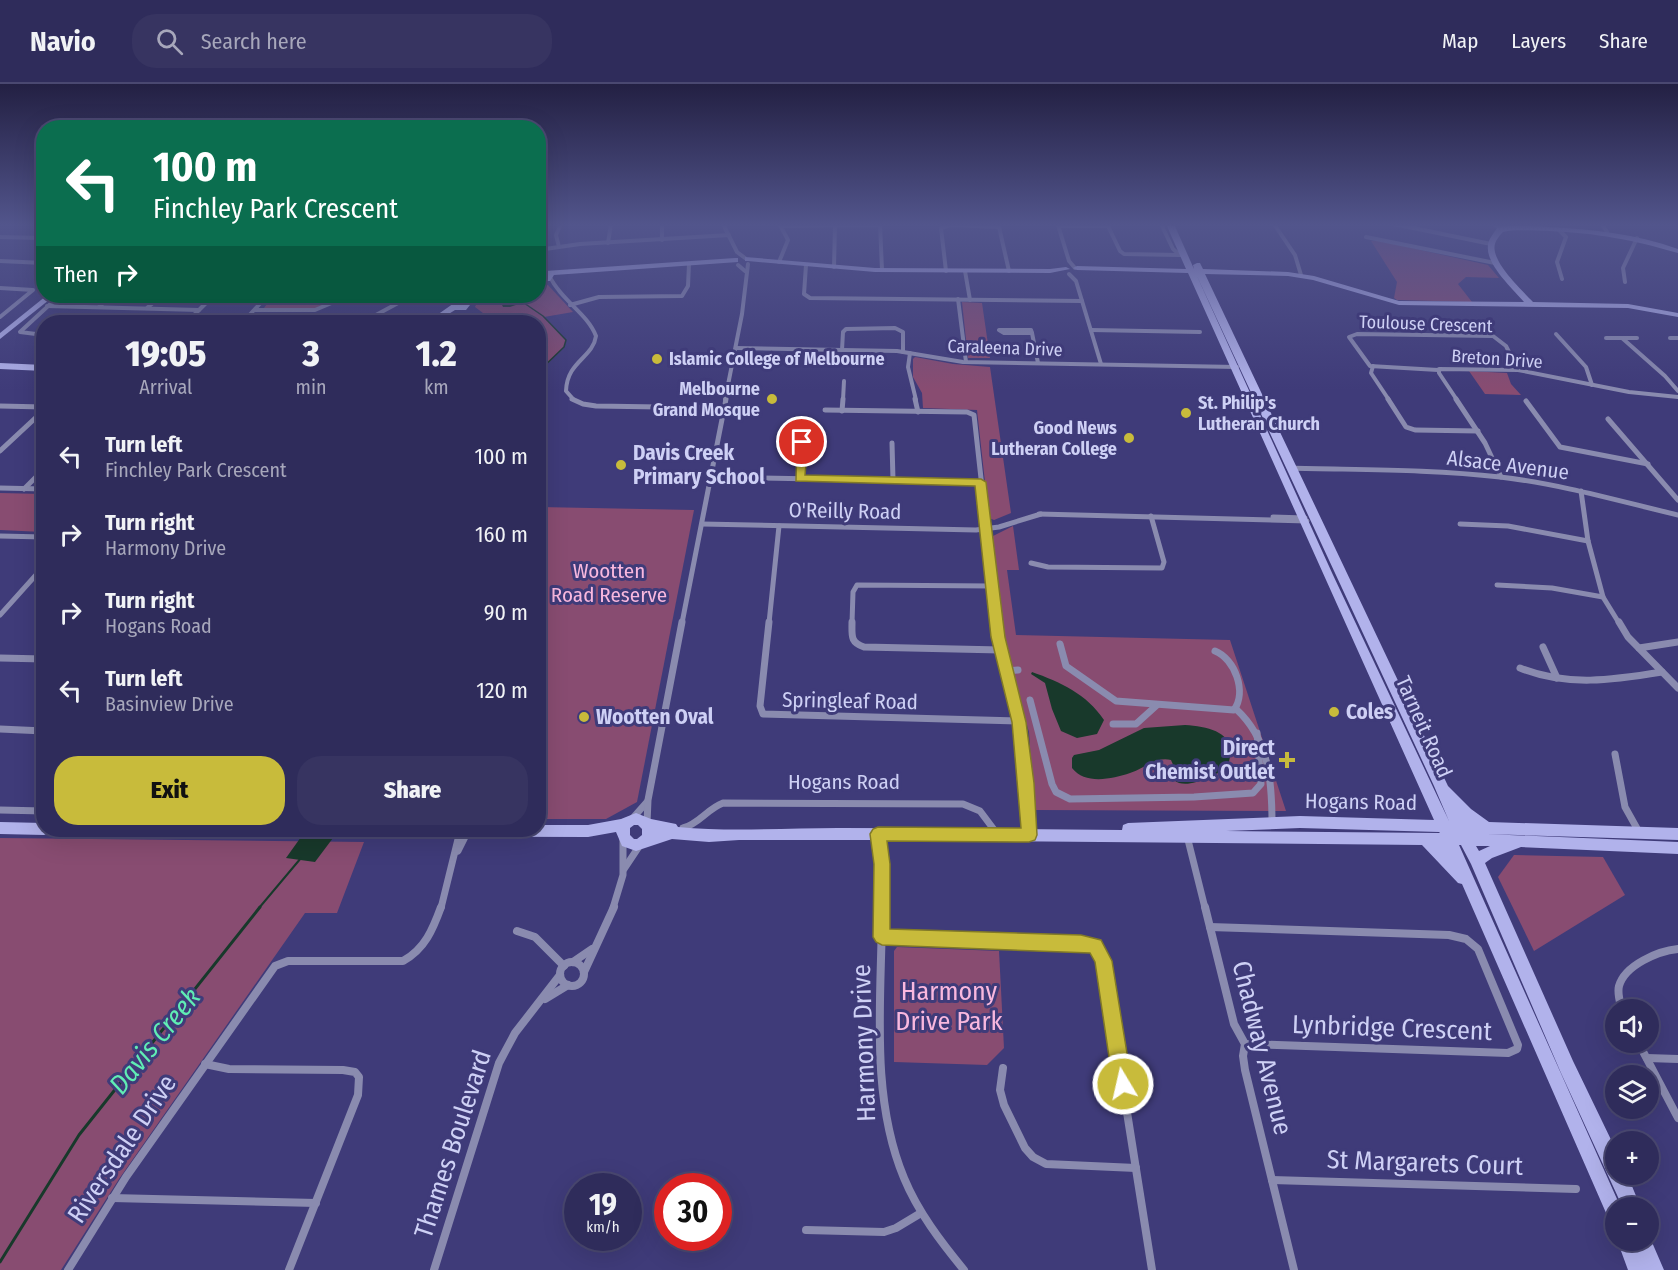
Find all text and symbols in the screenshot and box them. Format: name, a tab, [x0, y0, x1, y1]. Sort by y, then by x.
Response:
search box	[132, 14, 552, 68]
text: Navio	[30, 25, 96, 58]
icon: search	[153, 25, 186, 58]
text: Search here	[201, 28, 307, 55]
text: Map	[1442, 28, 1478, 54]
text: Layers	[1511, 28, 1566, 54]
text: Share	[1599, 28, 1648, 54]
text: 100 m	[153, 142, 257, 192]
icon: left	[54, 144, 132, 222]
text: Finchley Park Crescent	[153, 193, 398, 225]
icon: right	[110, 258, 143, 291]
text: Then	[54, 261, 98, 288]
street label: Toulouse Crescent	[1359, 311, 1493, 337]
text: 19:05	[125, 332, 206, 376]
text: 3	[302, 332, 320, 376]
text: 1.2	[416, 332, 457, 376]
street label: Caraleena Drive	[947, 335, 1063, 361]
street label: Breton Drive	[1451, 345, 1543, 373]
place label: Islamic College of Melbourne	[669, 348, 885, 370]
marker: Islamic College of Melbourne	[650, 352, 664, 366]
text: Arrival	[139, 375, 192, 399]
text: min	[296, 375, 327, 399]
text: km	[424, 375, 449, 399]
place label: Melbourne Grand Mosque	[653, 378, 760, 421]
marker: Melbourne Grand Mosque	[765, 392, 779, 406]
place label: St. Philip's Lutheran Church	[1198, 392, 1320, 435]
marker: St. Philip's Lutheran Church	[1179, 406, 1193, 420]
pin	[776, 416, 827, 467]
place label: Good News Lutheran College	[991, 417, 1117, 460]
icon: arrive	[785, 425, 818, 458]
text: Turn left	[105, 431, 183, 458]
marker: Good News Lutheran College	[1122, 431, 1136, 445]
icon: left	[54, 440, 87, 473]
place label: Davis Creek Primary School	[633, 440, 765, 490]
text: 100 m	[474, 443, 528, 470]
street label: Alsace Avenue	[1446, 445, 1570, 485]
text: Finchley Park Crescent	[105, 458, 286, 482]
marker: Davis Creek Primary School	[614, 458, 628, 472]
street label: O'Reilly Road	[788, 497, 902, 525]
text: Turn right	[105, 509, 194, 536]
icon: right	[54, 518, 87, 551]
text: 160 m	[475, 521, 528, 548]
text: Harmony Drive	[105, 536, 226, 560]
park label: Wootten Road Reserve	[551, 558, 667, 608]
text: Turn right	[105, 587, 194, 614]
icon: right	[54, 596, 87, 629]
text: 90 m	[484, 599, 528, 626]
text: Hogans Road	[105, 614, 212, 638]
text: Turn left	[105, 665, 183, 692]
street label: Tarneit Road	[1390, 672, 1458, 782]
icon: left	[54, 674, 87, 707]
text: 120 m	[476, 677, 528, 704]
street label: Springleaf Road	[782, 687, 918, 715]
text: Basinview Drive	[105, 692, 234, 716]
place label: Coles	[1346, 699, 1393, 725]
place label: Wootten Oval	[596, 704, 714, 730]
marker: Coles	[1327, 705, 1341, 719]
marker: Wootten Oval	[577, 710, 591, 724]
place label: Direct Chemist Outlet	[1145, 735, 1276, 785]
marker: Direct Chemist Outlet	[1280, 753, 1294, 767]
button: Exit	[54, 756, 285, 825]
button: Share	[297, 756, 528, 825]
street label: Hogans Road	[788, 769, 900, 795]
street label: Hogans Road	[1305, 788, 1417, 816]
street label: Chadway Avenue	[1225, 958, 1299, 1138]
street label: Harmony Drive	[846, 964, 882, 1122]
park label: Harmony Drive Park	[895, 976, 1004, 1037]
water label: Davis Creek	[103, 982, 207, 1100]
map controls	[1605, 999, 1659, 1251]
button: sound	[1605, 999, 1659, 1053]
street label: Lynbridge Crescent	[1291, 1009, 1493, 1047]
street label: Thames Boulevard	[408, 1046, 498, 1242]
position arrow	[1091, 1052, 1155, 1116]
button: layers	[1605, 1065, 1659, 1119]
street label: Riversdale Drive	[61, 1069, 183, 1229]
button: +	[1605, 1131, 1659, 1185]
street label: St Margarets Court	[1326, 1144, 1524, 1182]
speed limit sign: 30	[654, 1173, 732, 1251]
text: 19	[589, 1187, 617, 1223]
button: −	[1605, 1197, 1659, 1251]
text: km/h	[586, 1218, 620, 1236]

